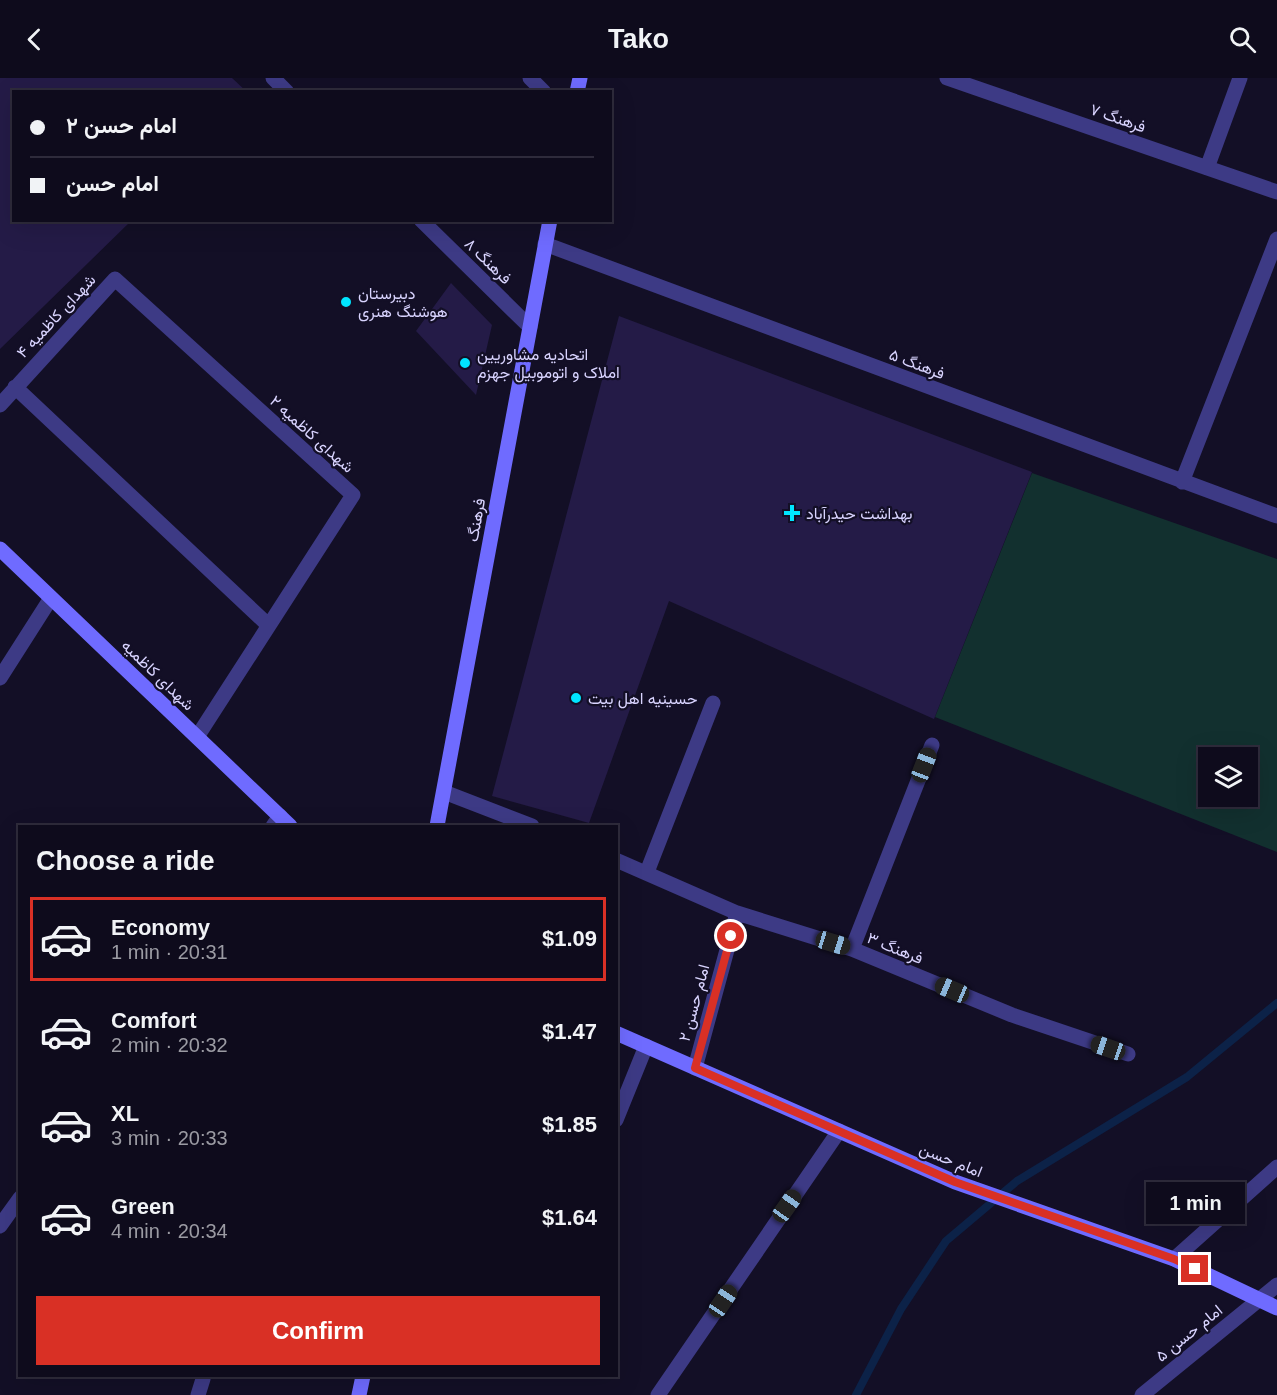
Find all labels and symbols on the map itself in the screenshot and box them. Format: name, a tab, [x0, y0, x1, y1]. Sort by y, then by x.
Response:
street label: فرهنگ ۷	[1087, 101, 1148, 137]
street label: فرهنگ ۸	[460, 235, 515, 289]
street label: شهدای کاظمیه ۴	[13, 271, 100, 362]
place label: دبیرستان هوشنگ هنری	[358, 285, 448, 322]
marker: دبیرستان هوشنگ هنری	[339, 295, 353, 309]
place label: اتحادیه مشاوریین املاک و اتوموبیل جهزم	[477, 346, 620, 383]
street label: فرهنگ ۵	[886, 346, 947, 384]
marker: اتحادیه مشاوریین املاک و اتوموبیل جهزم	[458, 356, 472, 370]
street label: شهدای کاظمیه ۲	[265, 392, 357, 477]
street label: فرهنگ	[464, 497, 490, 543]
marker: بهداشت حیدرآباد	[783, 504, 801, 522]
place label: بهداشت حیدرآباد	[806, 505, 913, 524]
street label: شهدای کاظمیه	[117, 636, 198, 715]
place label: حسینیه اهل بیت	[588, 690, 698, 709]
marker: حسینیه اهل بیت	[569, 691, 583, 705]
car	[909, 745, 939, 785]
route start	[717, 922, 744, 949]
car	[813, 929, 853, 957]
street label: فرهنگ ۳	[864, 929, 925, 969]
street label: امام حسن ۲	[676, 963, 714, 1044]
car	[932, 975, 972, 1005]
car	[1088, 1034, 1128, 1062]
street label: امام حسن	[916, 1140, 985, 1182]
callout: 1 min	[1146, 1182, 1244, 1224]
car	[769, 1186, 805, 1226]
route end	[1181, 1255, 1208, 1282]
car	[705, 1281, 741, 1321]
street label: امام حسن ۵	[1153, 1301, 1227, 1366]

